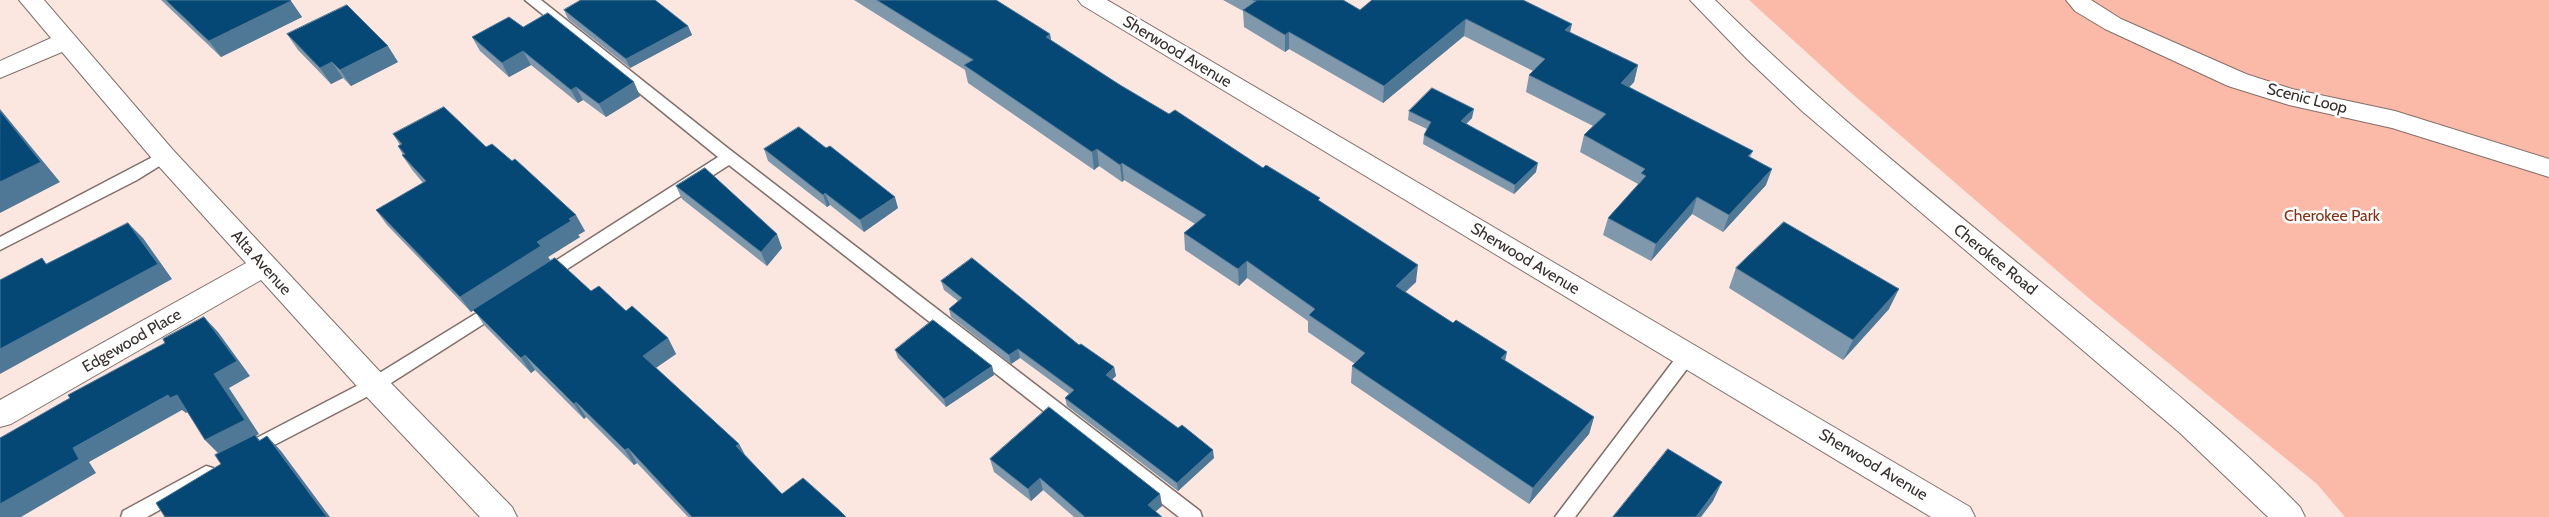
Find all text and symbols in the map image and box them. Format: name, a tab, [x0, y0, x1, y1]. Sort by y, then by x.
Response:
street label: Sherwood Avenue	[1119, 12, 1235, 92]
street label: Scenic Loop	[2265, 80, 2349, 118]
park label: Cherokee Park	[2284, 206, 2380, 226]
street label: Sherwood Avenue	[1467, 219, 1583, 299]
street label: Cherokee Road	[1949, 220, 2041, 300]
street label: Alta Avenue	[227, 227, 295, 299]
street label: Edgewood Place	[79, 305, 185, 377]
street label: Sherwood Avenue	[1815, 425, 1931, 505]

